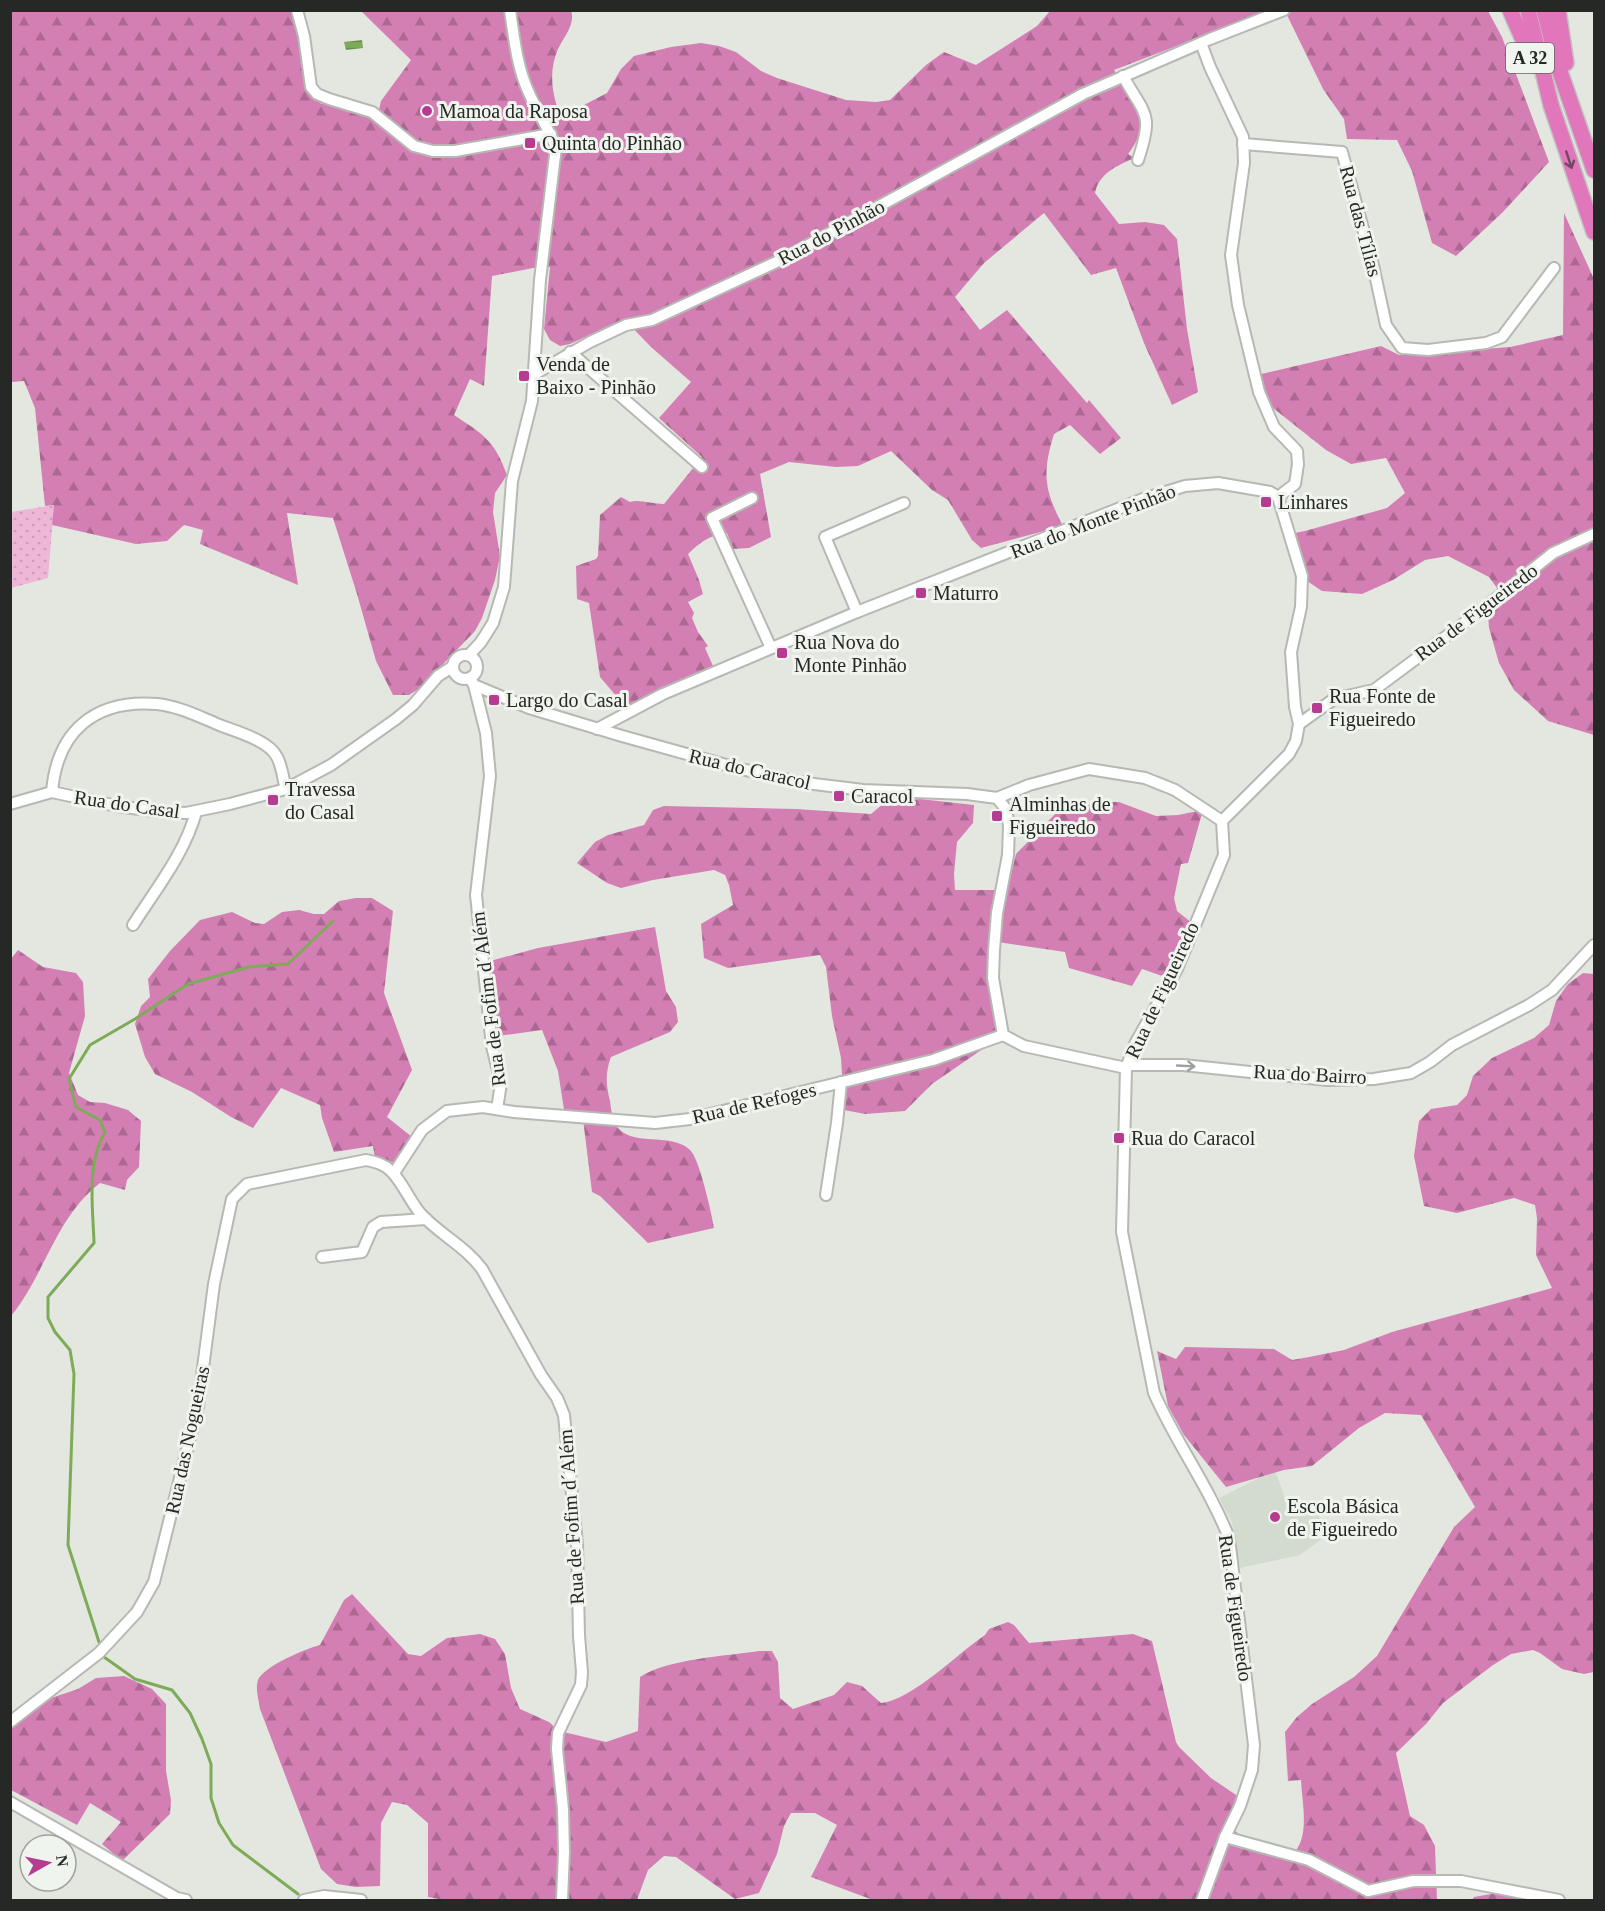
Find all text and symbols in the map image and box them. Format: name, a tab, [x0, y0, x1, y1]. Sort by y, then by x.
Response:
road number: A 32	[1506, 43, 1554, 73]
place label: Mamoa da Raposa	[439, 100, 588, 123]
marker: Mamoa da Raposa	[420, 104, 434, 118]
place label: Quinta do Pinhão	[542, 132, 682, 154]
marker: Quinta do Pinhão	[523, 136, 537, 150]
one-way arrow	[1565, 150, 1576, 169]
street label: Rua das Tílias	[1336, 163, 1386, 279]
street label: Rua do Pinhão	[774, 195, 888, 269]
place label: Venda de Baixo - Pinhão	[536, 353, 656, 398]
marker: Venda de Baixo - Pinhão	[517, 369, 531, 383]
street label: Rua do Monte Pinhão	[1007, 479, 1179, 563]
place label: Linhares	[1278, 491, 1348, 513]
marker: Linhares	[1259, 495, 1273, 509]
street label: Rua de Figueiredo	[1410, 559, 1542, 666]
place label: Maturro	[933, 582, 999, 604]
marker: Maturro	[914, 586, 928, 600]
place label: Rua Nova do Monte Pinhão	[794, 631, 907, 676]
marker: Rua Nova do Monte Pinhão	[775, 646, 789, 660]
place label: Rua Fonte de Figueiredo	[1329, 685, 1436, 731]
place label: Largo do Casal	[506, 689, 628, 712]
marker: Largo do Casal	[487, 693, 501, 707]
marker: Rua Fonte de Figueiredo	[1310, 701, 1324, 715]
street label: Rua do Caracol	[687, 744, 814, 794]
place label: Travessa do Casal	[285, 778, 355, 823]
place label: Caracol	[851, 785, 914, 807]
street label: Rua do Casal	[73, 786, 182, 822]
marker: Caracol	[832, 789, 846, 803]
marker: Travessa do Casal	[266, 793, 280, 807]
place label: Alminhas de Figueiredo	[1009, 793, 1111, 839]
marker: Alminhas de Figueiredo	[990, 809, 1004, 823]
street label: Rua de Fofim d´Além	[466, 910, 510, 1088]
street label: Rua de Figueiredo	[1121, 918, 1204, 1062]
one-way arrow	[1175, 1060, 1195, 1071]
street label: Rua do Bairro	[1253, 1060, 1367, 1088]
street label: Rua de Refoges	[690, 1078, 819, 1129]
place label: Rua do Caracol	[1131, 1127, 1256, 1149]
marker: Rua do Caracol	[1112, 1131, 1126, 1145]
street label: Rua das Nogueiras	[161, 1364, 214, 1516]
street label: Rua de Fofim d´Além	[554, 1428, 588, 1606]
place label: Escola Básica de Figueiredo	[1287, 1495, 1399, 1541]
marker: Escola Básica de Figueiredo	[1268, 1510, 1282, 1524]
street label: Rua de Figueiredo	[1214, 1533, 1257, 1683]
north arrow	[18, 1833, 78, 1893]
text: N	[53, 1854, 72, 1868]

